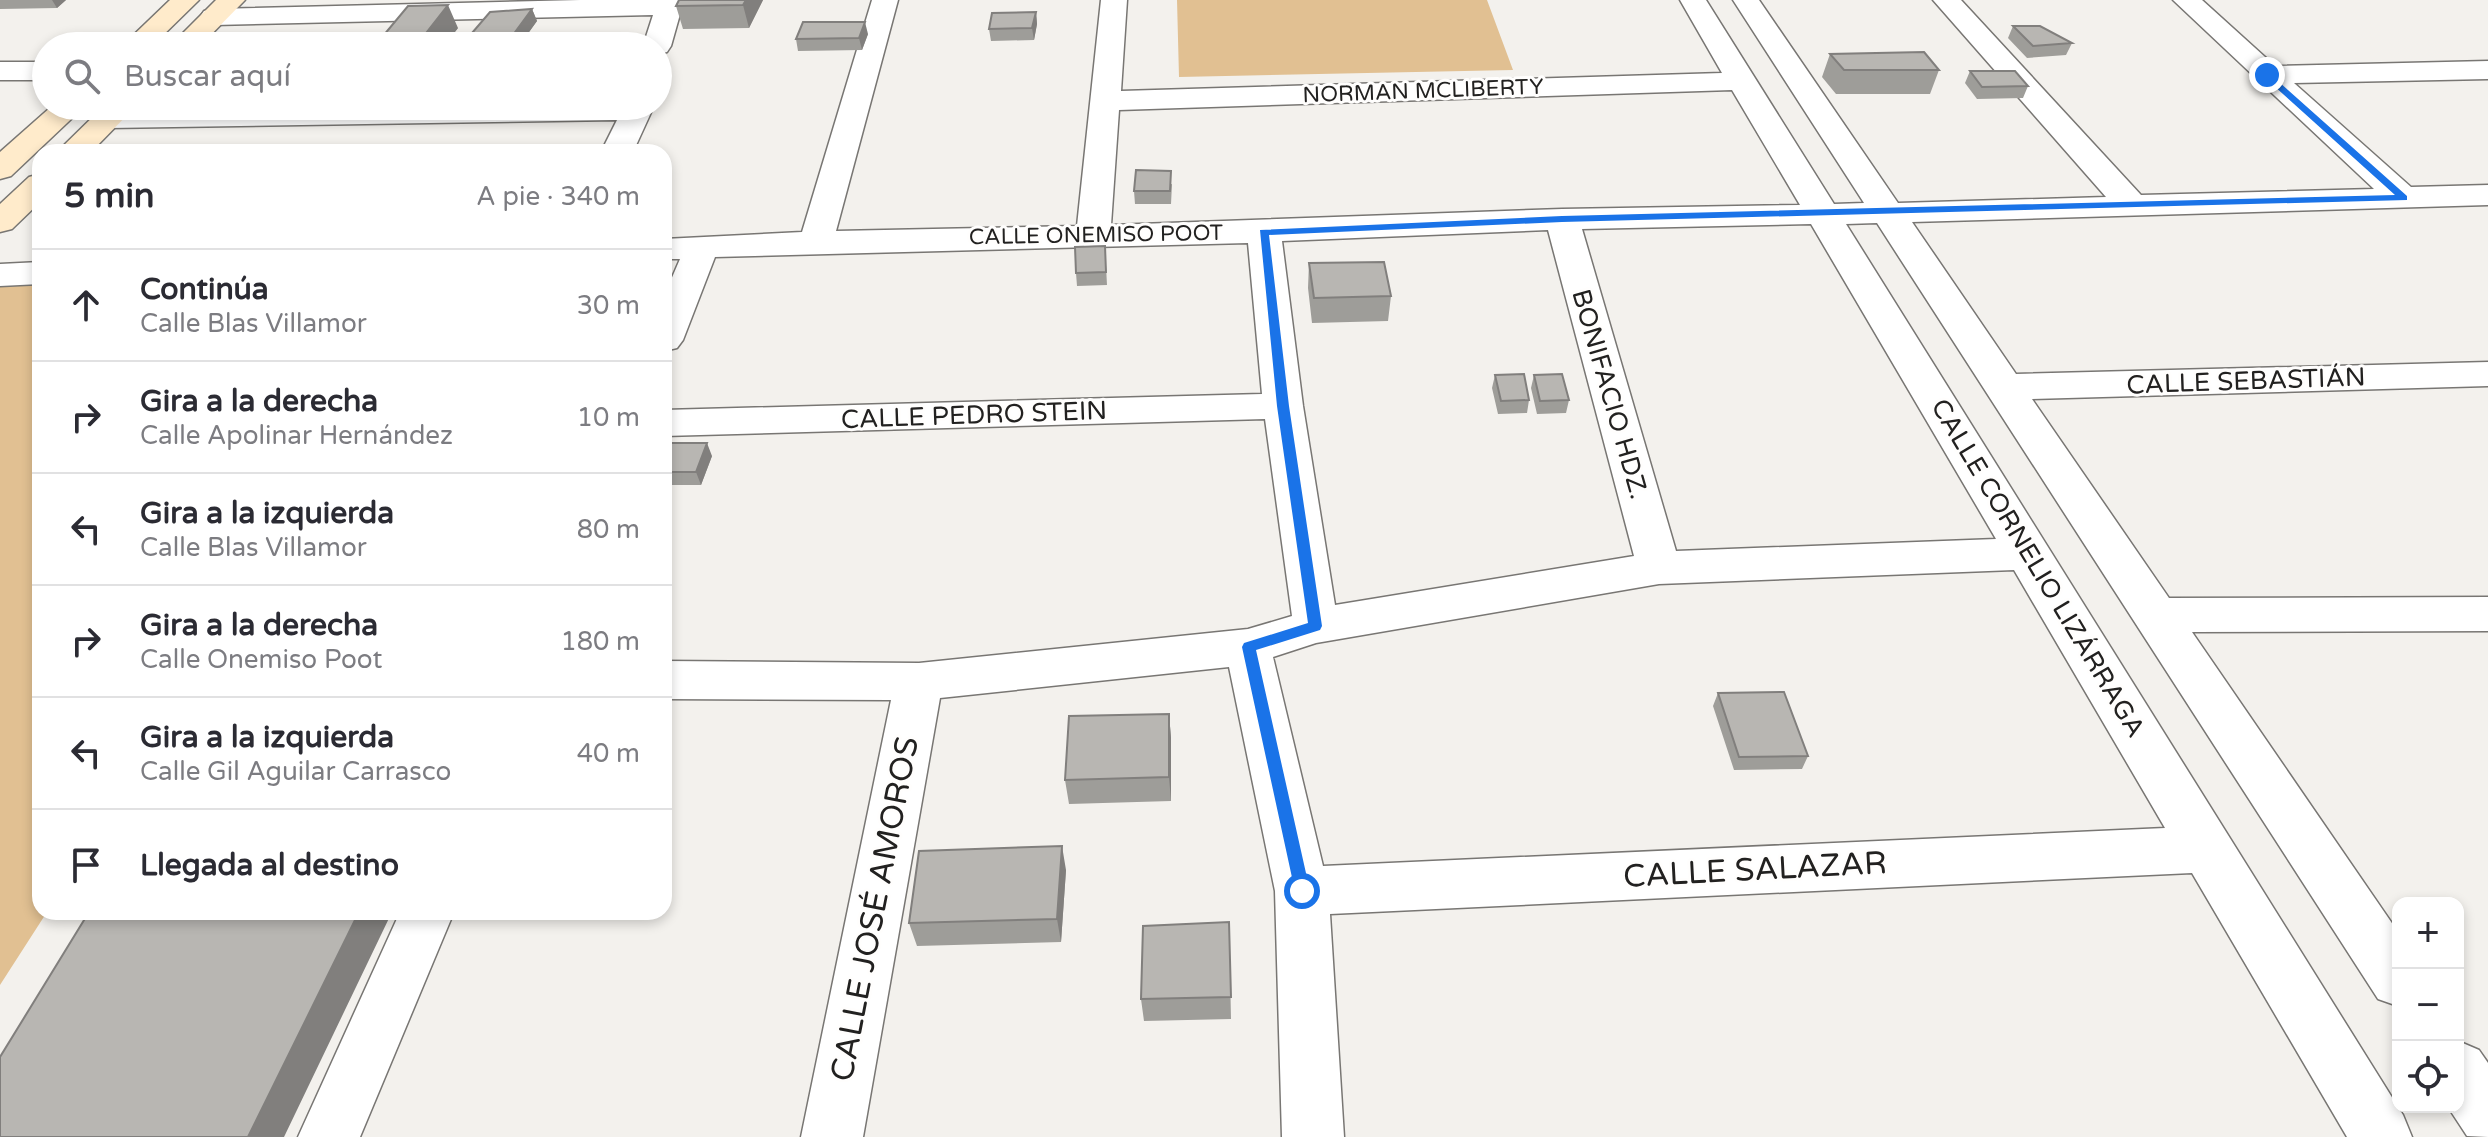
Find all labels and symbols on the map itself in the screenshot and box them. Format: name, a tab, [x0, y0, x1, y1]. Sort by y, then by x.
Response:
route end	[2249, 57, 2285, 93]
street label: NORMAN MCLIBERTY	[1302, 74, 1544, 108]
street label: CALLE ONEMISO POOT	[969, 220, 1224, 250]
street label: BONIFACIO HDZ.	[1565, 286, 1655, 502]
street label: CALLE SEBASTIÁN	[2126, 361, 2366, 401]
street label: CALLE CORNELIO LIZÁRRAGA	[1924, 393, 2152, 743]
street label: CALLE PEDRO STEIN	[840, 395, 1108, 435]
street label: CALLE JOSÉ AMOROS	[823, 733, 927, 1085]
street label: CALLE SALAZAR	[1622, 844, 1888, 896]
route start	[1284, 873, 1320, 909]

